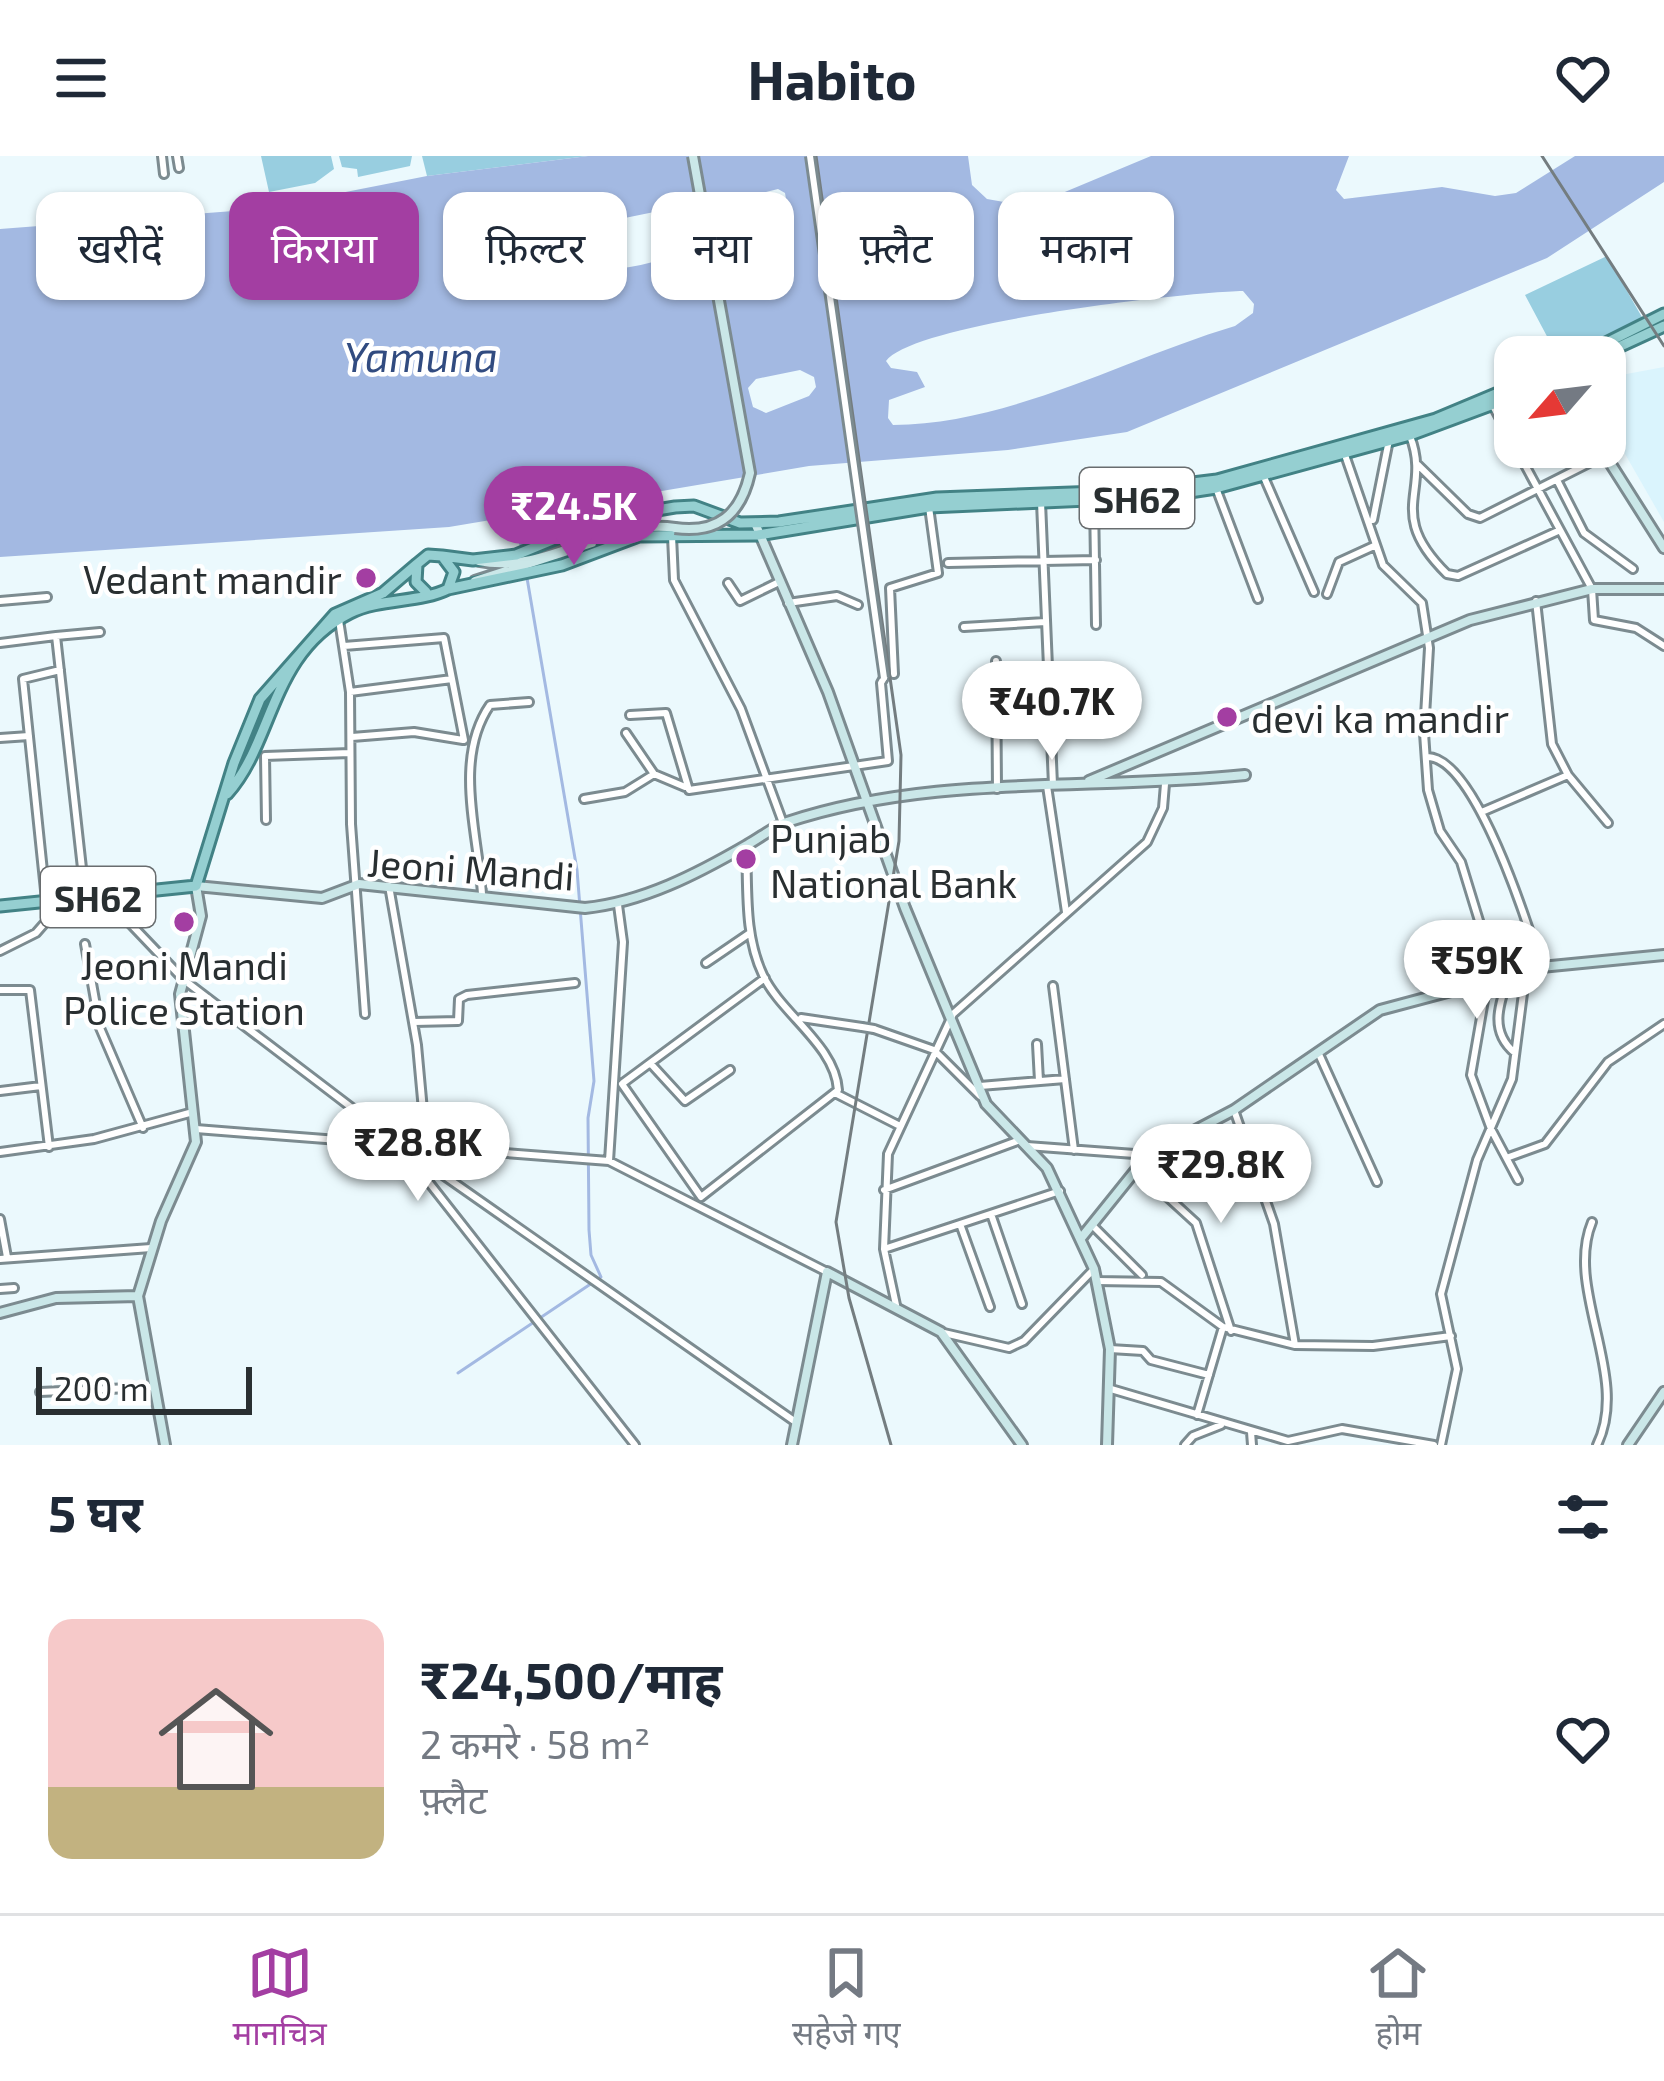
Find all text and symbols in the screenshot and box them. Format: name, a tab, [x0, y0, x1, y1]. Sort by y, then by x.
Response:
icon: menu	[48, 45, 114, 111]
icon: heart	[1550, 45, 1616, 111]
text: Habito	[747, 46, 917, 111]
chip: खरीदें	[36, 192, 205, 300]
chip: किराया	[229, 192, 419, 300]
chip: फ़िल्टर	[443, 192, 627, 300]
chip: नया	[651, 192, 794, 300]
chip: फ़्लैट	[818, 192, 974, 300]
chip: मकान	[998, 192, 1174, 300]
water label: Yamuna	[344, 330, 498, 380]
north arrow	[1494, 336, 1626, 468]
map controls	[1494, 336, 1626, 468]
pin: ₹24.5K	[476, 466, 672, 568]
road number: SH62	[1080, 468, 1194, 528]
text: ₹24.5K	[511, 481, 637, 528]
place label: Vedant mandir	[83, 555, 342, 602]
marker: Vedant mandir	[353, 565, 379, 591]
pin: ₹40.7K	[954, 661, 1150, 763]
text: ₹40.7K	[989, 676, 1115, 723]
place label: devi ka mandir	[1251, 694, 1509, 741]
marker: devi ka mandir	[1214, 704, 1240, 730]
place label: Punjab National Bank	[770, 814, 1017, 906]
street label: Jeoni Mandi	[366, 837, 576, 899]
marker: Punjab National Bank	[733, 846, 759, 872]
road number: SH62	[41, 867, 155, 927]
marker: Jeoni Mandi Police Station	[171, 909, 197, 935]
pin: ₹59K	[1406, 920, 1548, 1022]
text: ₹59K	[1431, 935, 1523, 982]
place label: Jeoni Mandi Police Station	[63, 941, 305, 1033]
pin: ₹28.8K	[320, 1102, 516, 1204]
text: ₹28.8K	[354, 1117, 482, 1164]
pin: ₹29.8K	[1123, 1124, 1319, 1226]
text: ₹29.8K	[1157, 1139, 1285, 1186]
scale bar	[36, 1361, 252, 1414]
text: 200 m	[54, 1368, 149, 1408]
text: 5 घर	[48, 1481, 143, 1542]
icon: filters	[1550, 1484, 1616, 1550]
text: ₹24,500/माह	[420, 1648, 722, 1709]
icon: home	[144, 1667, 288, 1811]
icon: heart	[1550, 1706, 1616, 1772]
text: 2 कमरे · 58 m²	[420, 1720, 650, 1767]
text: फ़्लैट	[420, 1775, 487, 1822]
tab: मानचित्र	[233, 1940, 327, 2058]
tab: सहेजे गए	[792, 1940, 900, 2058]
tab: होम	[1365, 1940, 1431, 2058]

